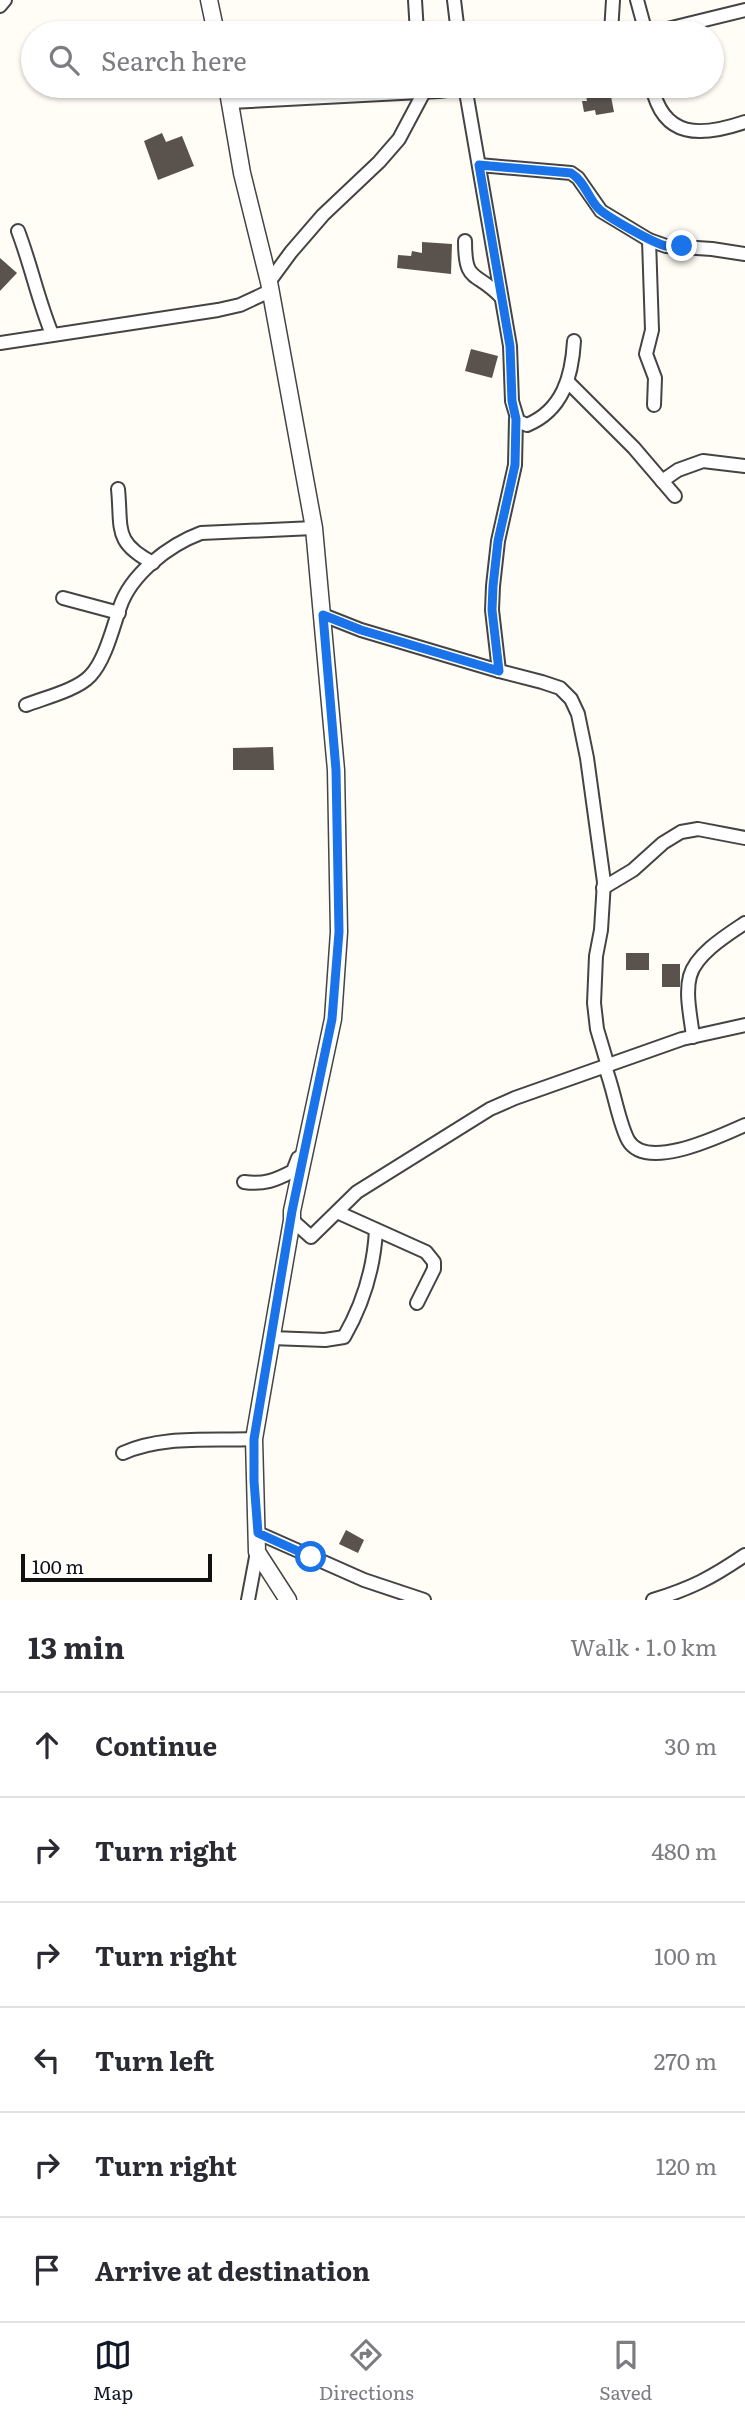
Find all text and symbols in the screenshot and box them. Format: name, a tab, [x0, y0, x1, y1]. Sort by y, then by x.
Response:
search box	[21, 21, 724, 98]
text: Search here	[101, 40, 247, 79]
icon: search	[45, 41, 83, 79]
route end	[666, 230, 697, 261]
route start	[295, 1541, 326, 1572]
scale bar	[21, 1551, 212, 1583]
text: 100 m	[32, 1552, 84, 1580]
text: 13 min	[28, 1624, 125, 1668]
text: Walk · 1.0 km	[570, 1629, 717, 1663]
text: Continue	[95, 1725, 217, 1764]
icon: ahead	[28, 1726, 66, 1764]
text: 30 m	[664, 1728, 717, 1762]
text: Turn right	[95, 1830, 237, 1869]
icon: right	[28, 1831, 66, 1869]
text: 480 m	[651, 1833, 717, 1867]
text: Turn right	[95, 1935, 237, 1974]
icon: right	[28, 1936, 66, 1974]
text: 100 m	[654, 1938, 717, 1972]
text: Turn left	[95, 2040, 214, 2079]
icon: left	[28, 2041, 66, 2079]
text: 270 m	[654, 2043, 717, 2077]
text: Turn right	[95, 2145, 237, 2184]
icon: right	[28, 2146, 66, 2184]
text: 120 m	[656, 2148, 717, 2182]
text: Arrive at destination	[95, 2250, 370, 2289]
icon: arrive	[28, 2251, 66, 2289]
tab: Map	[93, 2336, 133, 2406]
tab: Directions	[319, 2336, 414, 2406]
tab: Saved	[599, 2336, 652, 2406]

